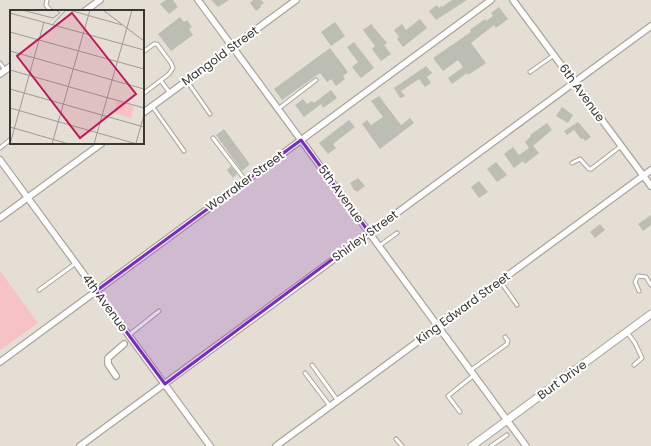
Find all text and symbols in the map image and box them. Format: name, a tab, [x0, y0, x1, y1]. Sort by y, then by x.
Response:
inset map	[10, 10, 144, 144]
street label: Mangold Street	[178, 22, 262, 89]
street label: 6th Avenue	[556, 60, 609, 125]
street label: Worraker Street	[202, 146, 287, 215]
street label: 5th Avenue	[315, 161, 368, 226]
street label: Shirley Street	[328, 206, 401, 265]
street label: King Edward Street	[412, 268, 513, 347]
street label: 4th Avenue	[79, 270, 132, 335]
street label: Burt Drive	[534, 356, 590, 403]

